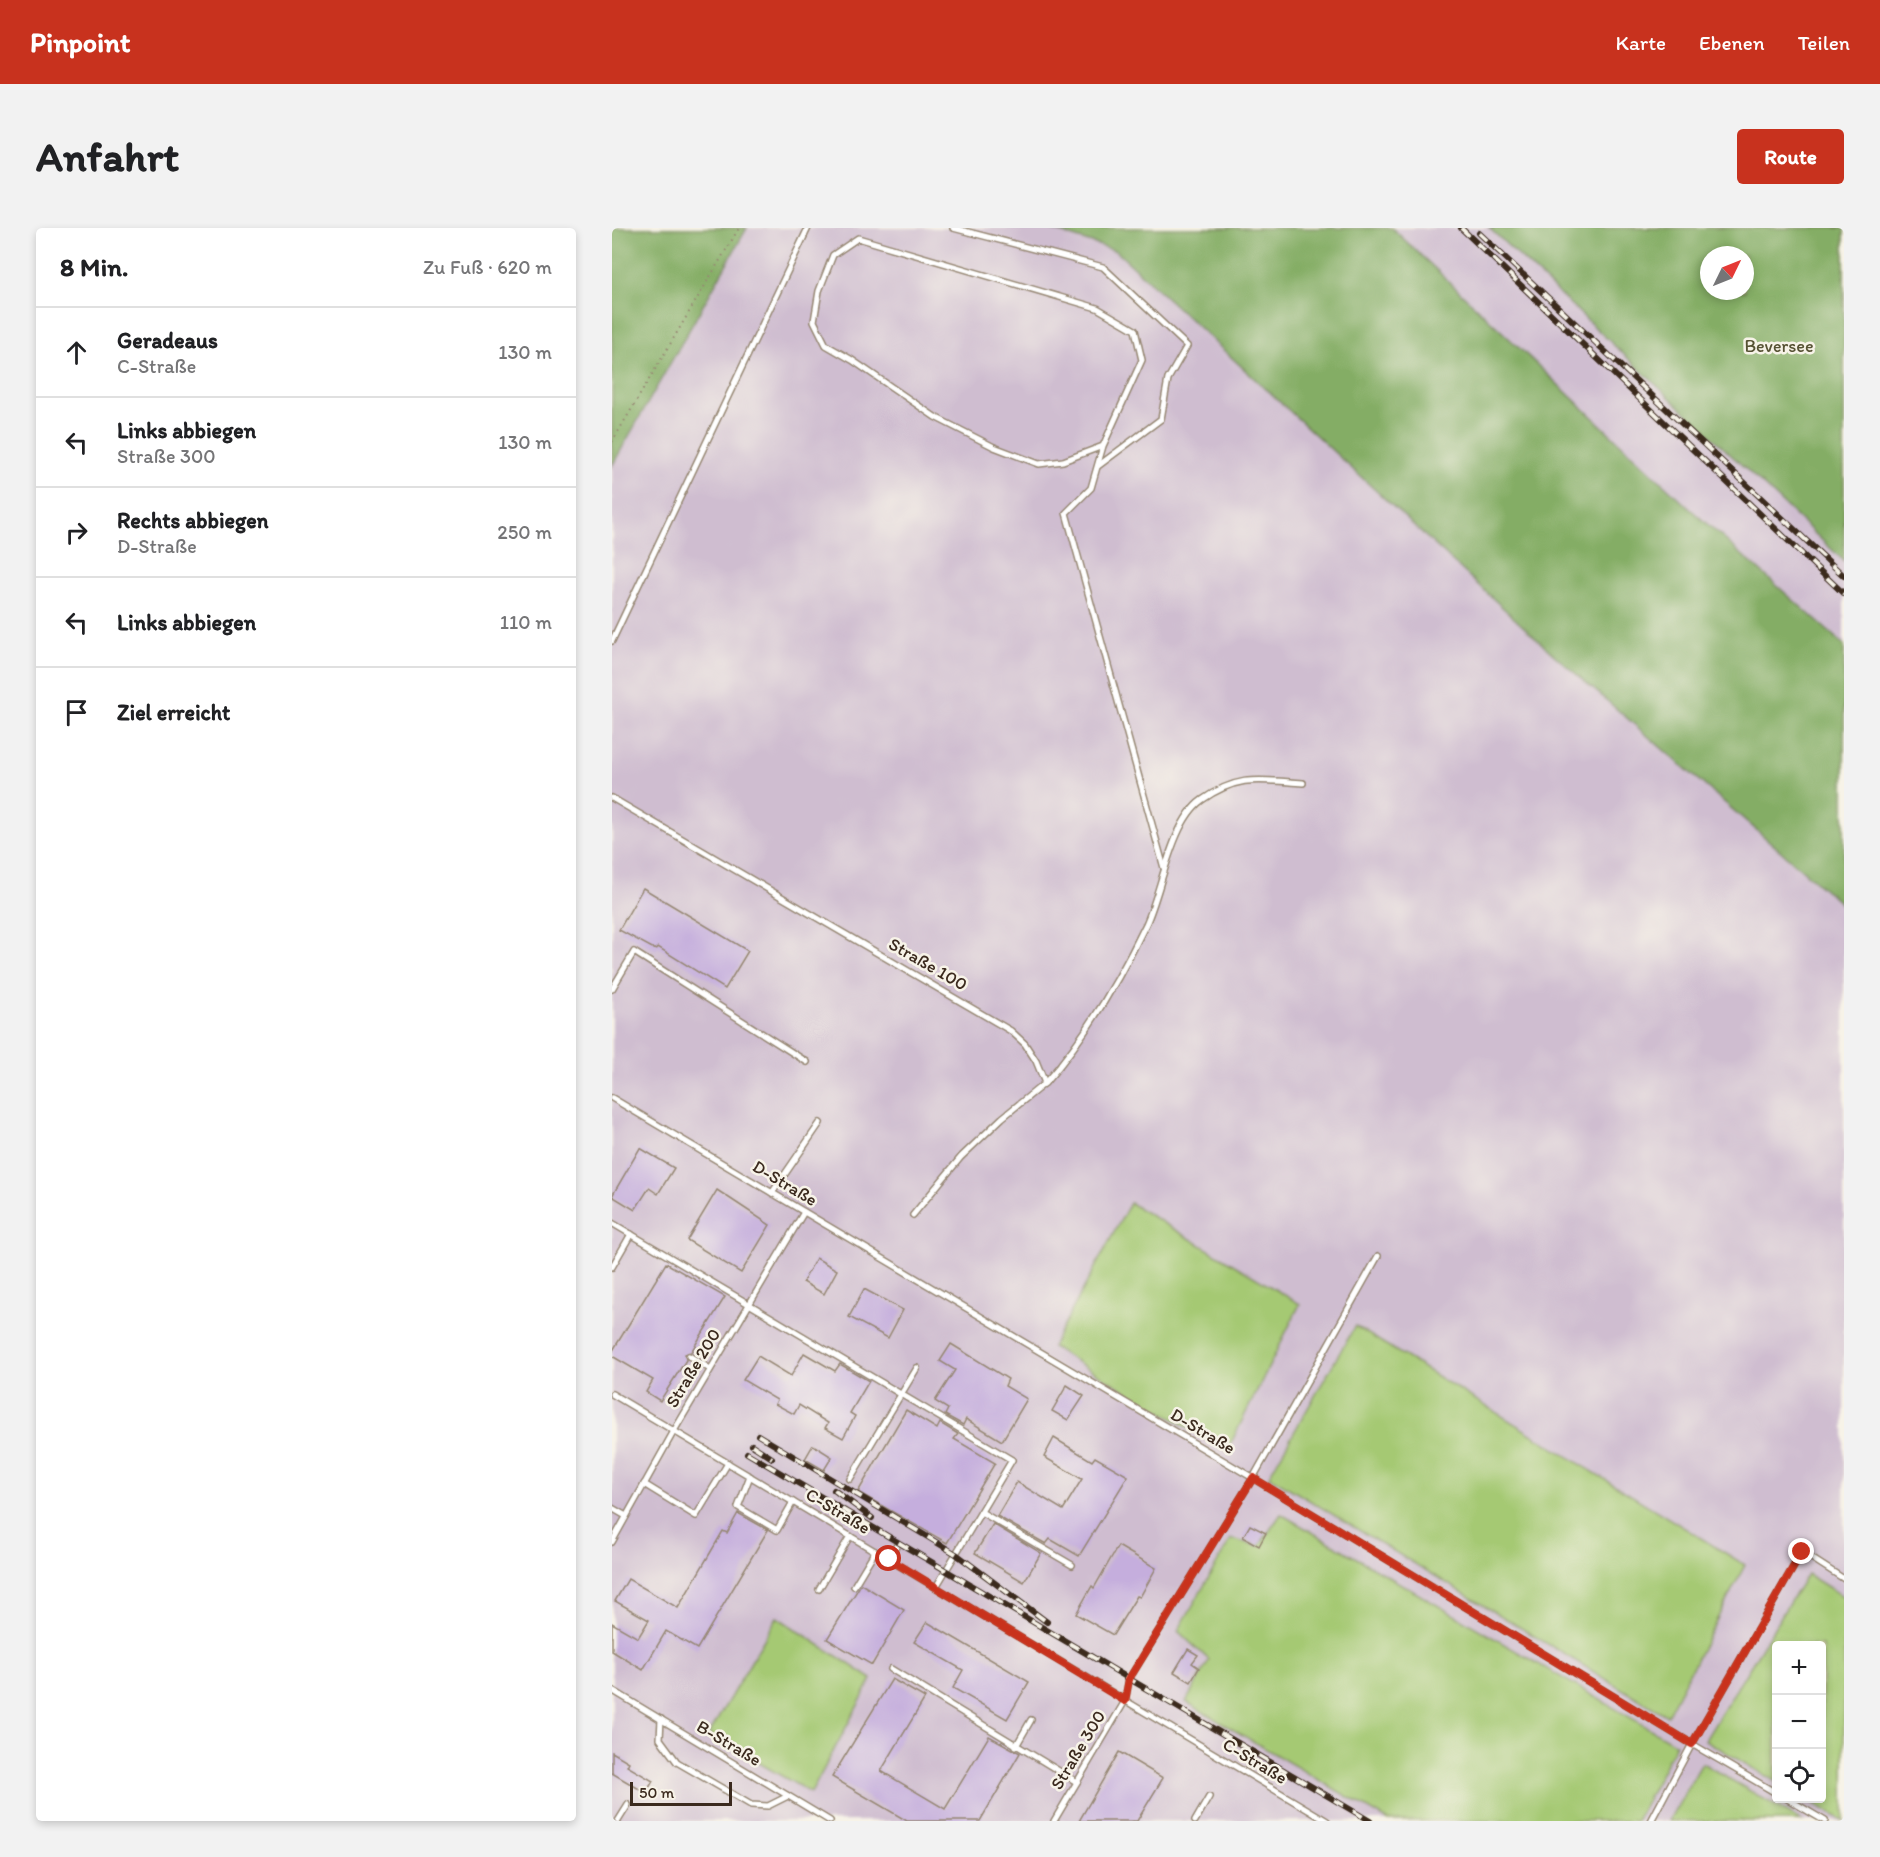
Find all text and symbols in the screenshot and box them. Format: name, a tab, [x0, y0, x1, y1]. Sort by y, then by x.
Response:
text: Pinpoint	[30, 25, 131, 59]
text: Karte	[1616, 30, 1666, 55]
text: Ebenen	[1699, 30, 1765, 55]
text: Teilen	[1798, 30, 1850, 55]
button: Route	[1737, 129, 1844, 184]
text: Anfahrt	[36, 131, 179, 182]
north arrow	[1700, 246, 1754, 300]
text: 8 Min.	[60, 251, 128, 283]
text: Zu Fuß · 620 m	[423, 255, 552, 279]
text: Geradeaus	[117, 327, 218, 354]
park label: Beversee	[1744, 335, 1814, 357]
icon: ahead	[60, 336, 93, 369]
text: 130 m	[498, 340, 552, 364]
text: C-Straße	[117, 354, 196, 378]
text: Links abbiegen	[117, 417, 256, 444]
icon: left	[60, 426, 93, 459]
text: 130 m	[498, 430, 552, 454]
text: Straße 300	[117, 444, 216, 468]
text: Rechts abbiegen	[117, 507, 269, 534]
icon: right	[60, 516, 93, 549]
text: 250 m	[497, 520, 552, 544]
text: D-Straße	[117, 534, 197, 558]
icon: left	[60, 606, 93, 639]
text: Links abbiegen	[117, 609, 256, 636]
text: 110 m	[500, 610, 552, 634]
icon: arrive	[60, 696, 93, 729]
text: Ziel erreicht	[117, 699, 230, 726]
street label: Straße 100	[885, 933, 971, 995]
street label: D-Straße	[749, 1155, 821, 1211]
street label: Straße 200	[661, 1324, 725, 1412]
street label: D-Straße	[1167, 1403, 1239, 1459]
street label: C-Straße	[802, 1483, 874, 1539]
route end	[1788, 1538, 1814, 1564]
route start	[875, 1545, 901, 1571]
map controls	[1772, 1641, 1826, 1803]
button: +	[1772, 1641, 1826, 1695]
button: −	[1772, 1695, 1826, 1749]
street label: Straße 300	[1046, 1706, 1110, 1794]
street label: B-Straße	[693, 1715, 765, 1771]
street label: C-Straße	[1219, 1733, 1291, 1789]
button: locate	[1772, 1749, 1826, 1803]
scale bar	[630, 1779, 732, 1806]
text: 50 m	[639, 1783, 674, 1802]

